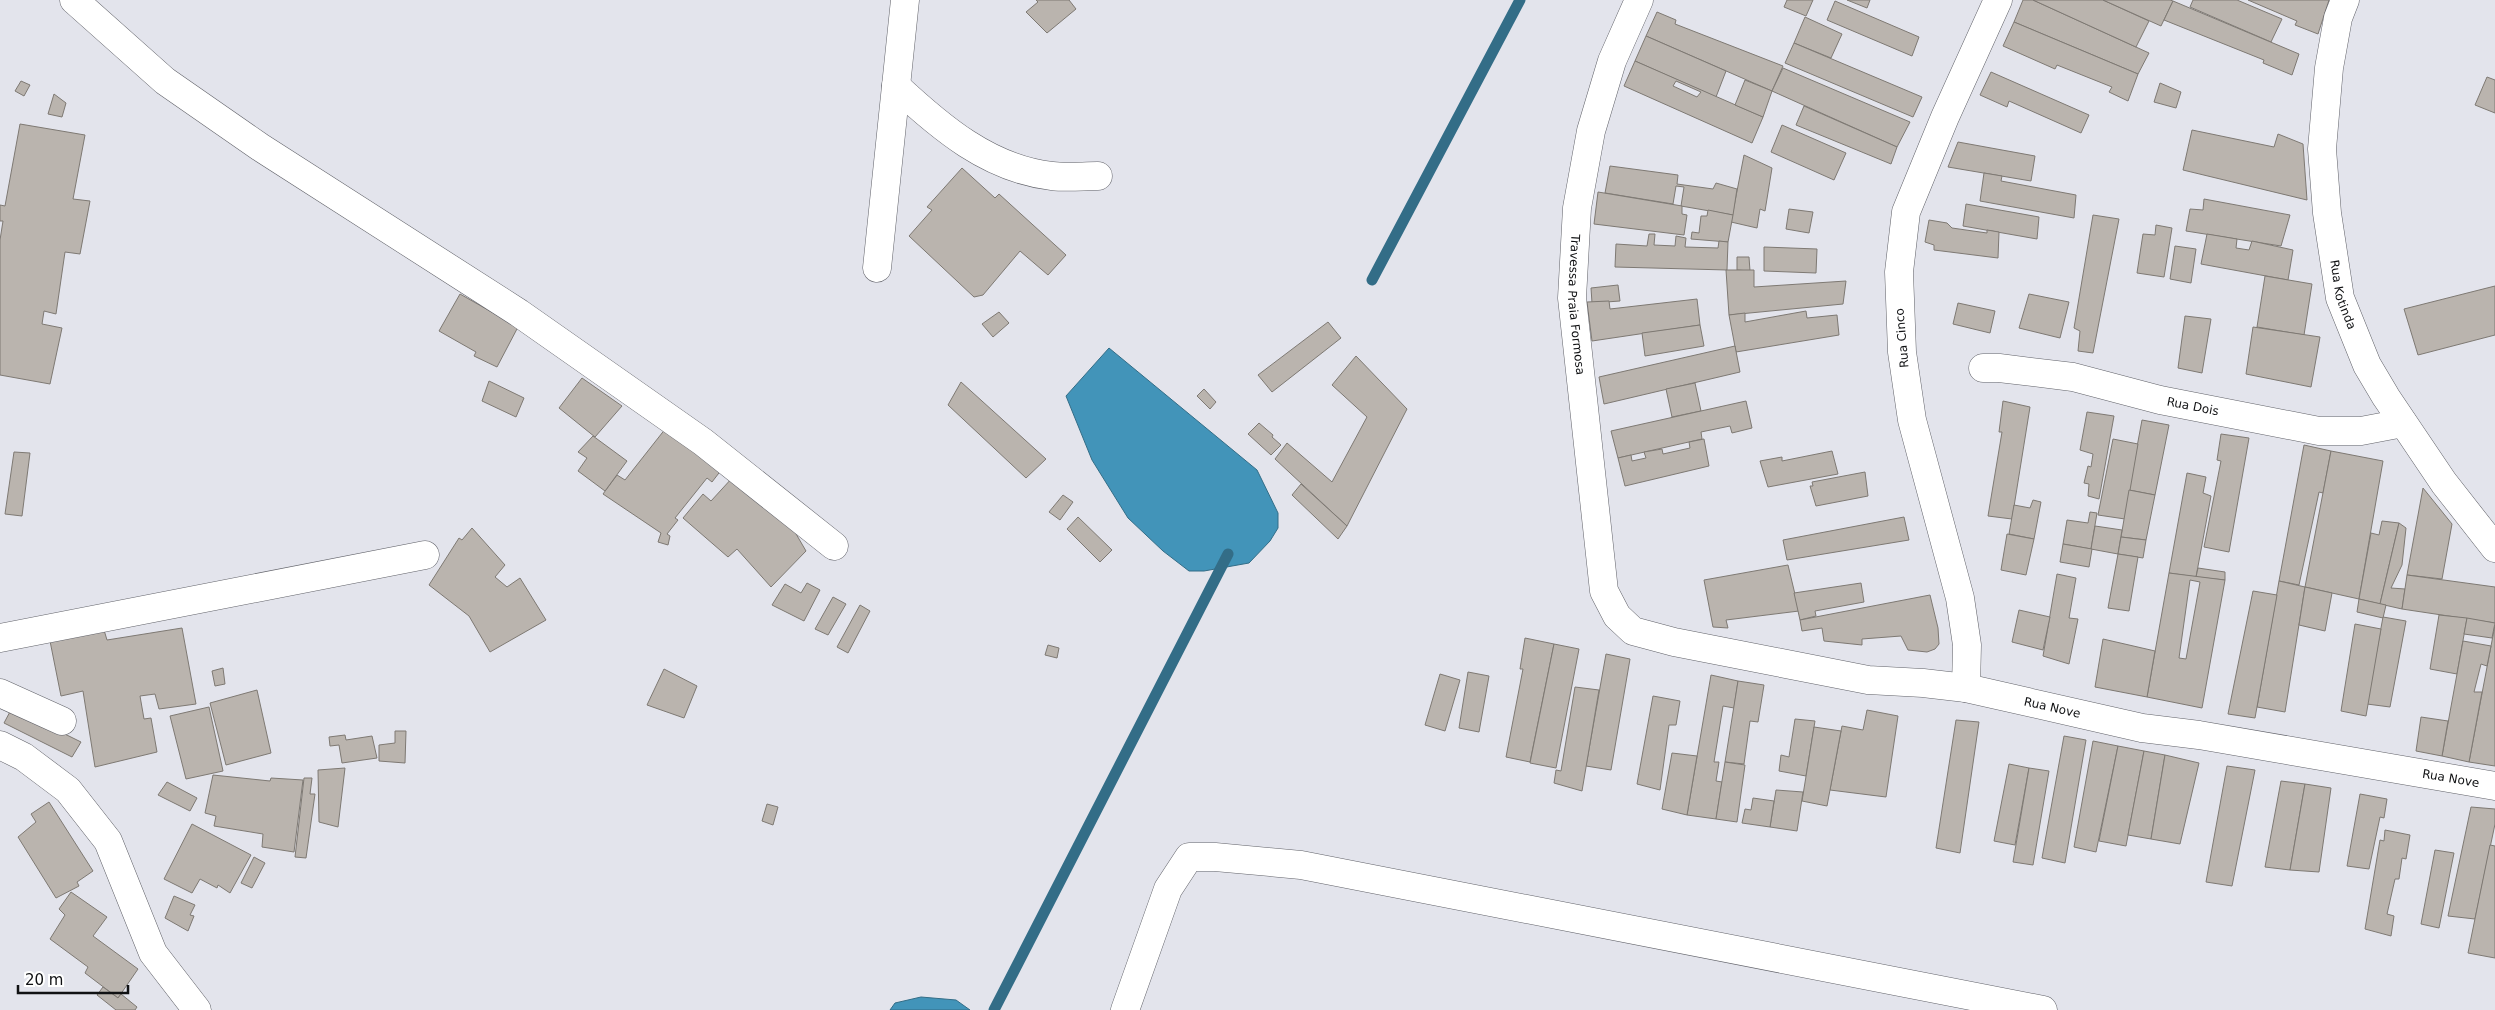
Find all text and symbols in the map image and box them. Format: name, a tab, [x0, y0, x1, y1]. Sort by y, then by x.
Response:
street label: Travessa Praia Formosa	[1565, 233, 1587, 376]
street label: Rua Kotinda	[2327, 259, 2359, 332]
street label: Rua Cinco	[1892, 308, 1912, 368]
street label: Rua Dois	[2166, 394, 2220, 418]
street label: Rua Nove	[2023, 694, 2082, 721]
street label: Rua Nove	[2421, 767, 2480, 790]
scale bar	[18, 962, 128, 994]
text: 20 m	[25, 971, 63, 989]

